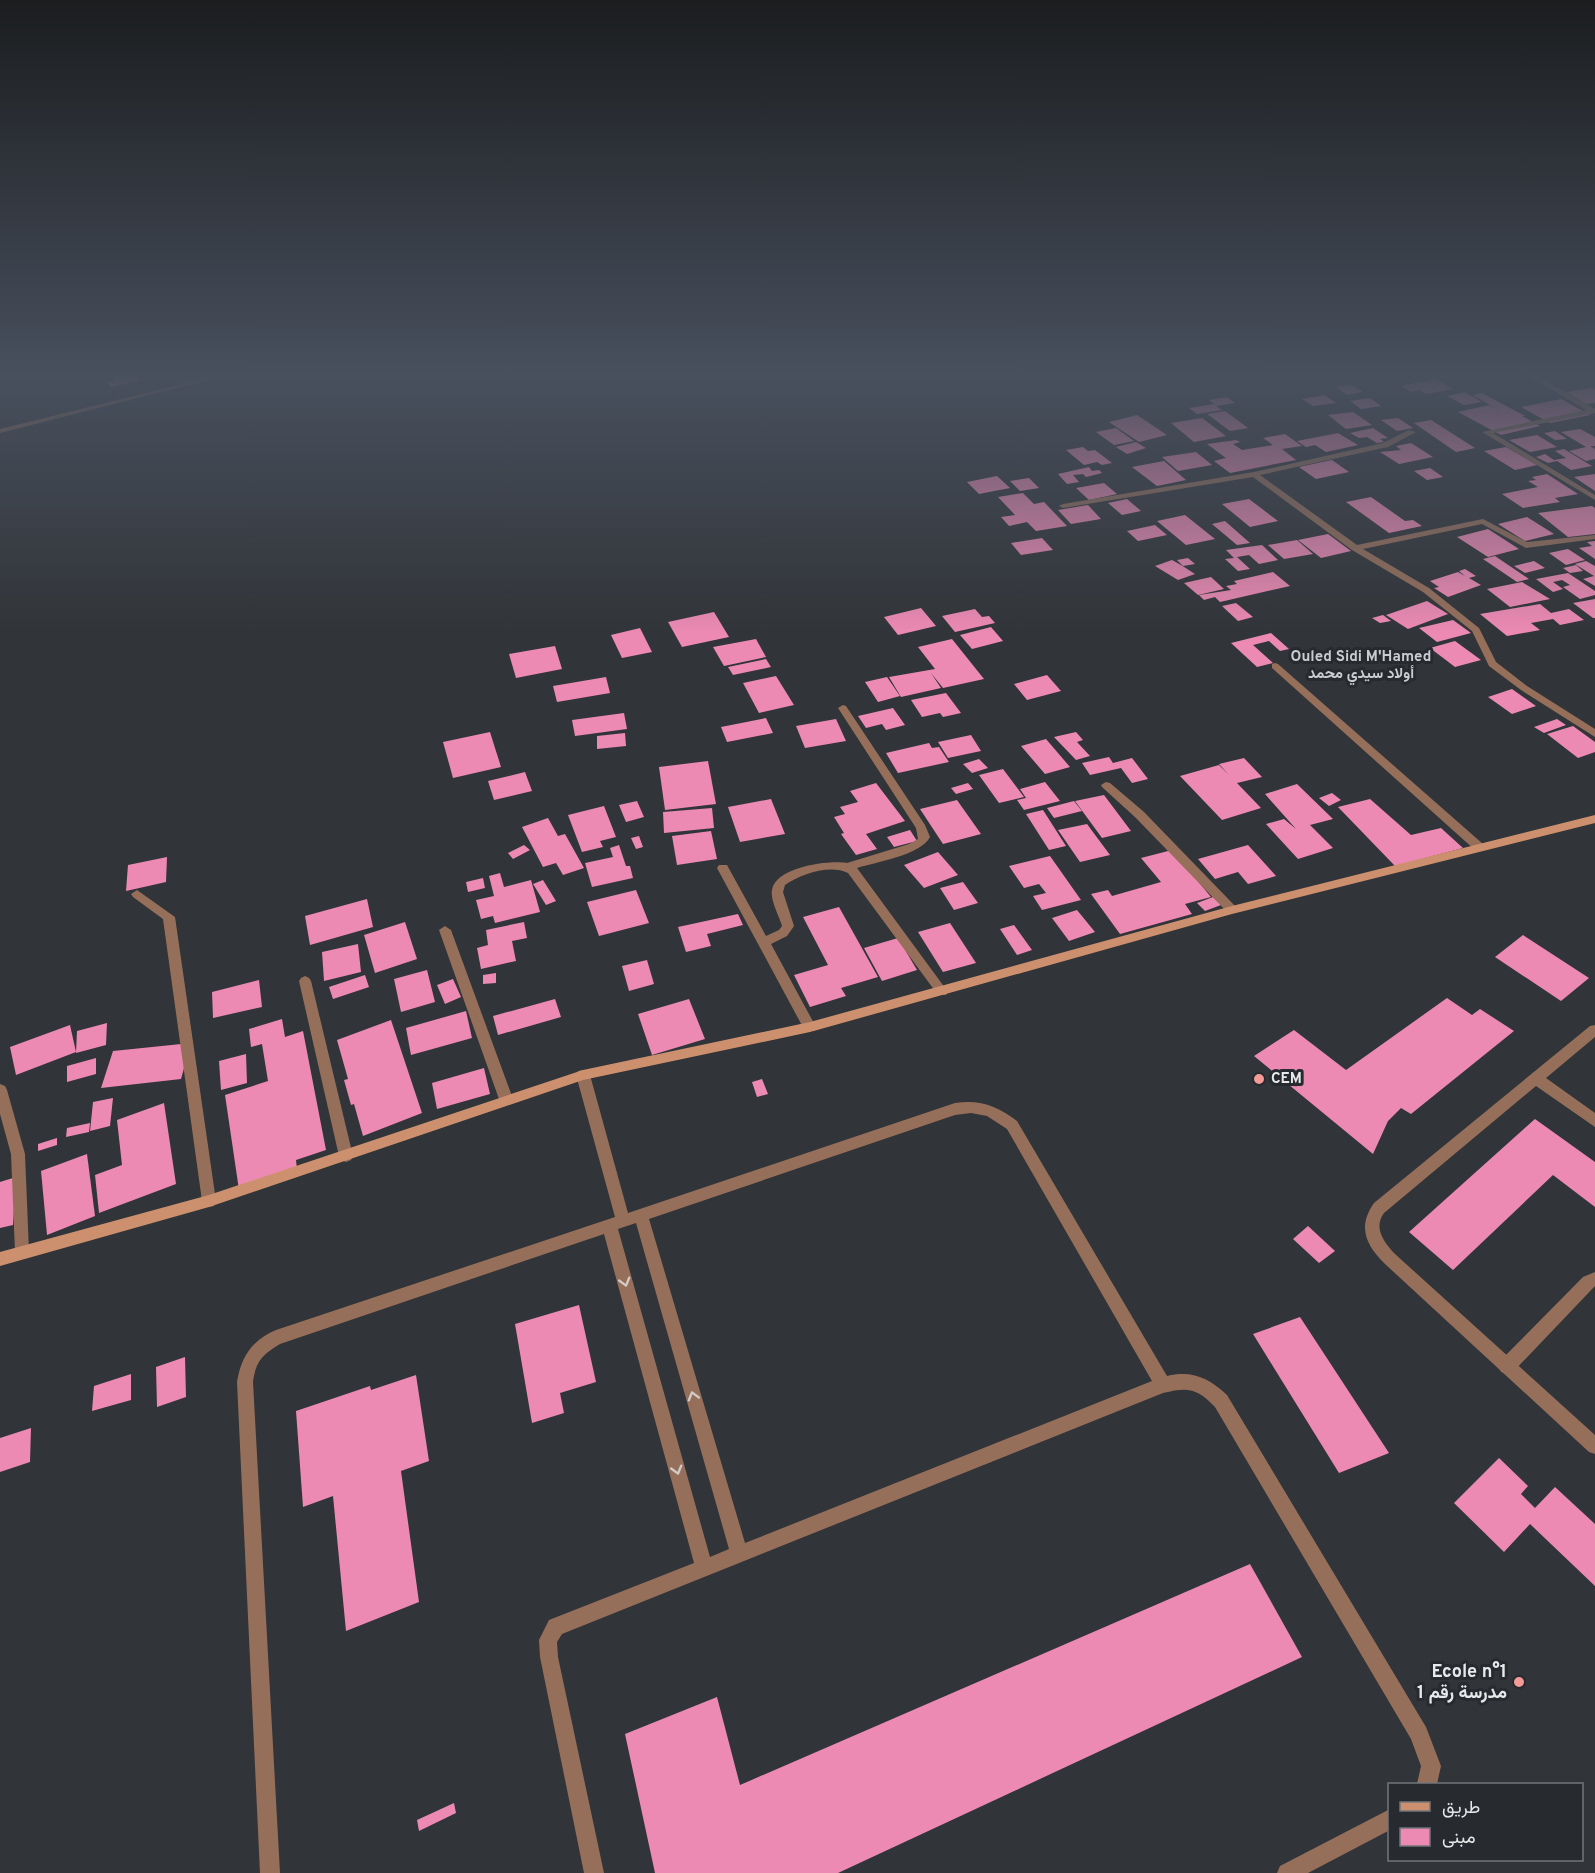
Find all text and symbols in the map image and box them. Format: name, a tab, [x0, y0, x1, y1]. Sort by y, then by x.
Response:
district label: Ouled Sidi M'Hamed أولاد سيدي محمد	[1291, 648, 1431, 686]
place label: CEM	[1271, 1070, 1302, 1089]
marker: CEM	[1252, 1072, 1266, 1086]
one-way arrow	[618, 1276, 630, 1287]
one-way arrow	[688, 1391, 700, 1402]
one-way arrow	[670, 1464, 682, 1474]
place label: Ecole n°1 مدرسة رقم 1	[1417, 1661, 1507, 1705]
marker: Ecole n°1 مدرسة رقم 1	[1512, 1675, 1526, 1689]
legend	[1388, 1783, 1583, 1861]
text: طريق	[1442, 1797, 1480, 1820]
text: مبنى	[1442, 1827, 1476, 1850]

